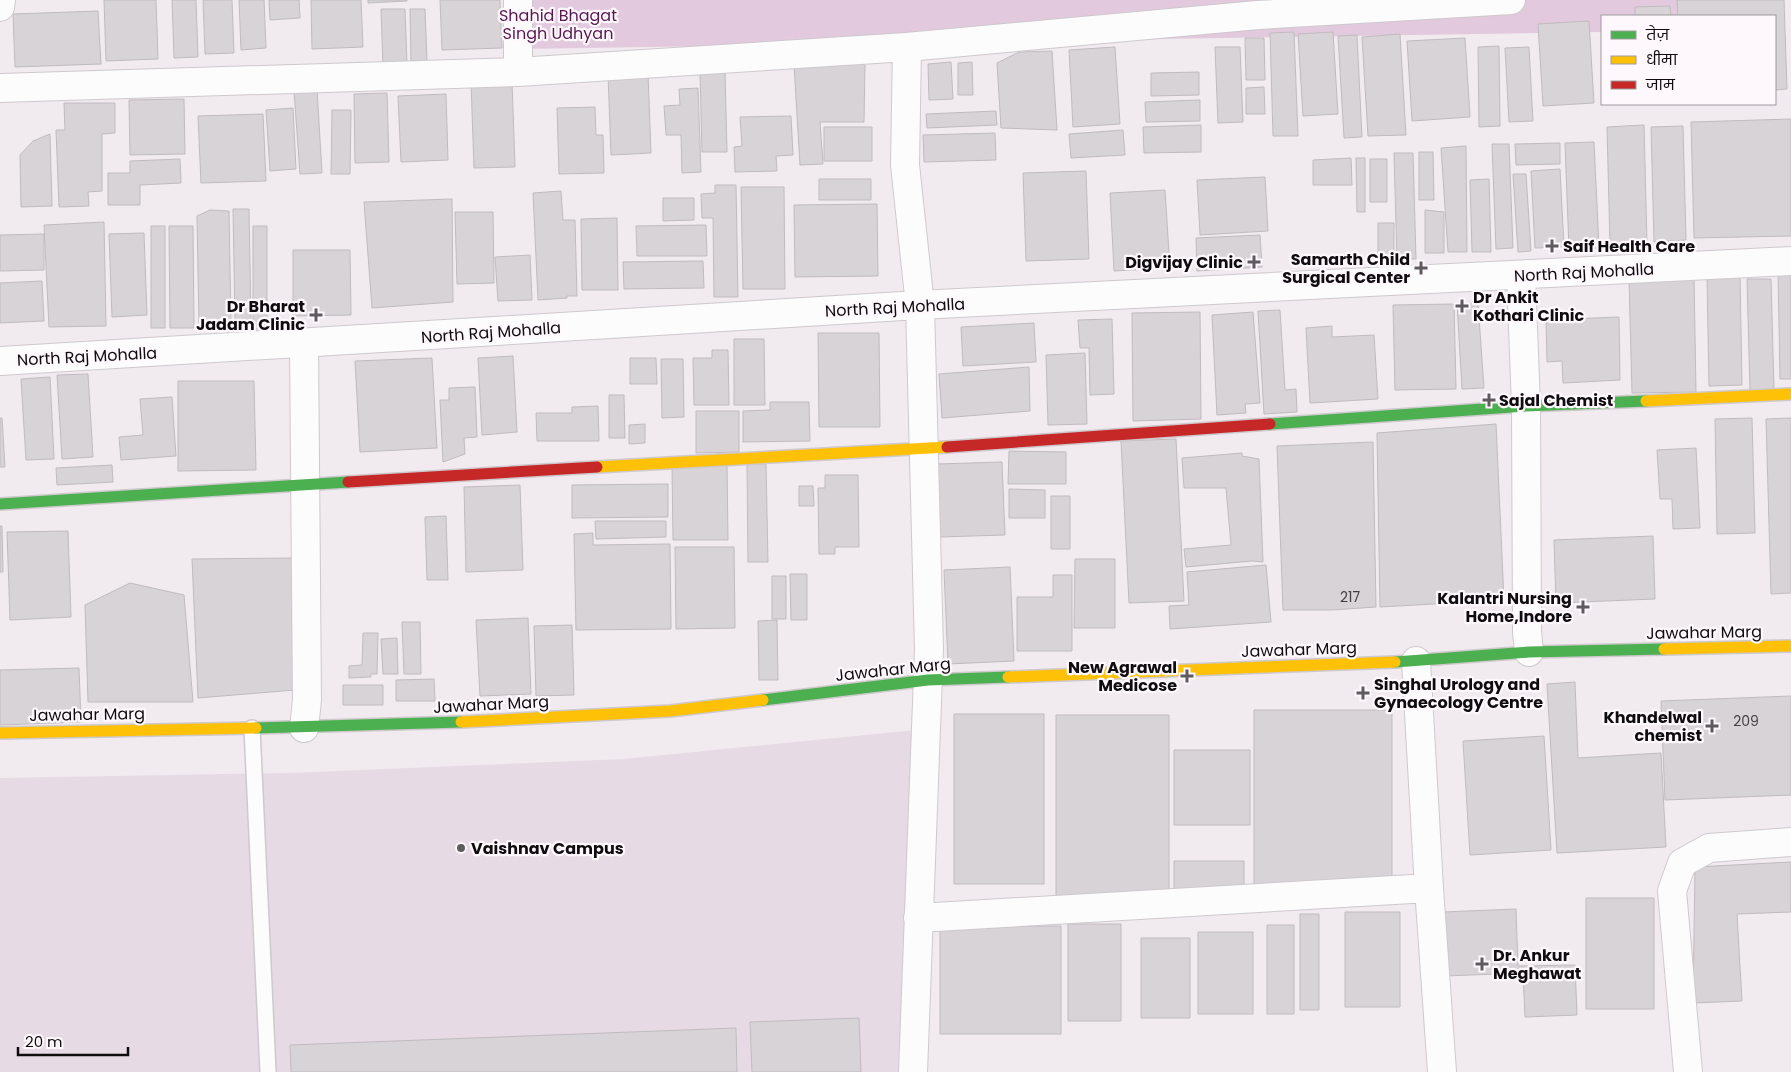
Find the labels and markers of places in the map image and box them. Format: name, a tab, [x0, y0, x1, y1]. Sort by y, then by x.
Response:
place label: Saif Health Care	[1563, 235, 1695, 258]
marker: Saif Health Care	[1545, 239, 1559, 253]
place label: Samarth Child Surgical Center	[1282, 248, 1410, 289]
place label: Digvijay Clinic	[1125, 251, 1243, 274]
marker: Digvijay Clinic	[1247, 255, 1261, 269]
marker: Samarth Child Surgical Center	[1414, 261, 1428, 275]
place label: Dr Ankit Kothari Clinic	[1473, 286, 1585, 327]
place label: Dr Bharat Jadam Clinic	[196, 295, 305, 336]
marker: Dr Ankit Kothari Clinic	[1455, 299, 1469, 313]
marker: Dr Bharat Jadam Clinic	[309, 308, 323, 322]
place label: Sajal Chemist	[1499, 389, 1613, 412]
marker: Sajal Chemist	[1483, 394, 1495, 406]
place label: Kalantri Nursing Home,Indore	[1437, 587, 1572, 628]
marker: Kalantri Nursing Home,Indore	[1576, 600, 1590, 614]
place label: New Agrawal Medicose	[1068, 656, 1177, 697]
marker: New Agrawal Medicose	[1181, 670, 1193, 682]
place label: Singhal Urology and Gynaecology Centre	[1374, 673, 1543, 714]
marker: Singhal Urology and Gynaecology Centre	[1356, 686, 1370, 700]
place label: Khandelwal chemist	[1604, 706, 1702, 747]
marker: Khandelwal chemist	[1706, 720, 1718, 732]
place label: Vaishnav Campus	[471, 837, 624, 860]
marker: Vaishnav Campus	[455, 842, 467, 854]
place label: Dr. Ankur Meghawat	[1493, 944, 1581, 985]
marker: Dr. Ankur Meghawat	[1475, 957, 1489, 971]

